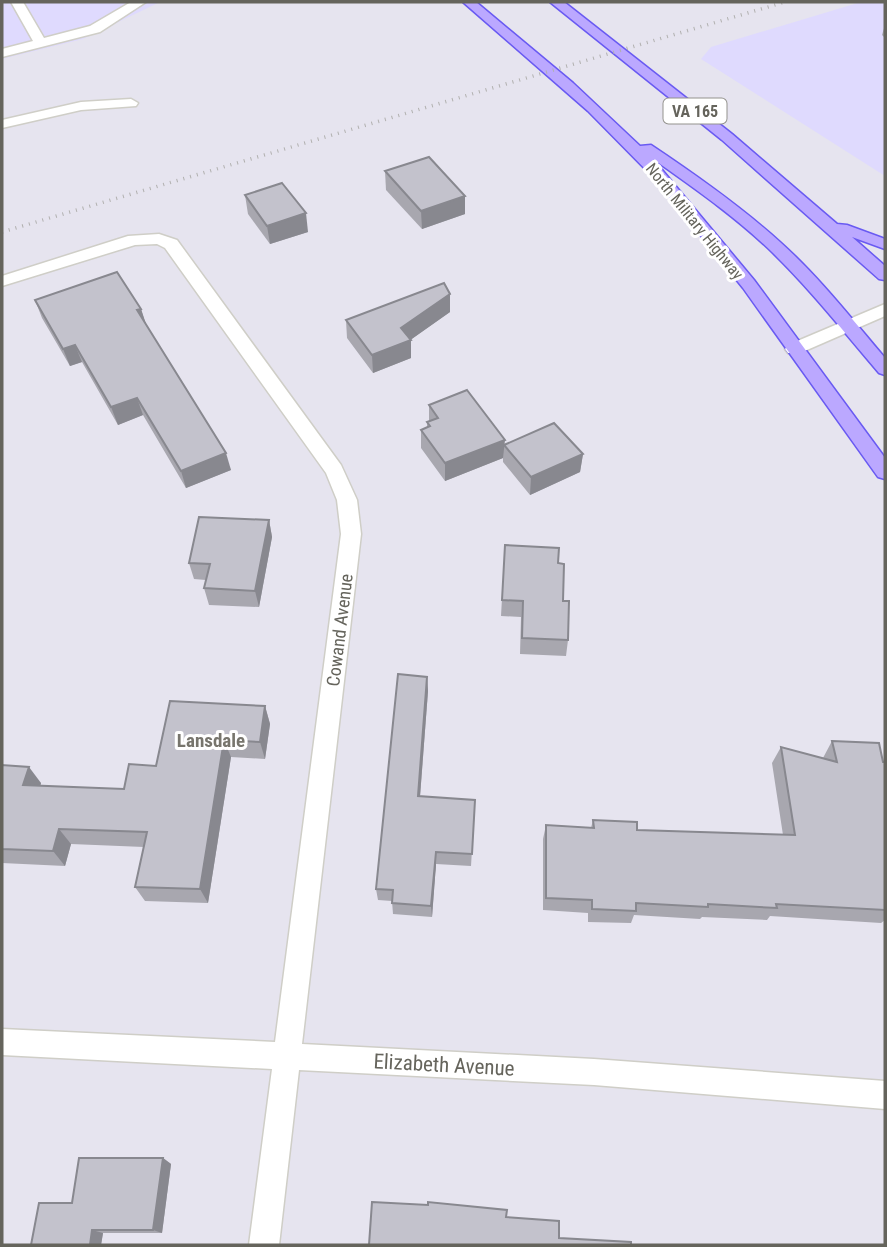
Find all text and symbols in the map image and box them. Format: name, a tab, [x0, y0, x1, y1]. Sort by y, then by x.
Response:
road number: VA 165	[664, 99, 726, 124]
street label: North Military Highway	[642, 159, 748, 284]
street label: Cowand Avenue	[322, 572, 357, 687]
district label: Lansdale	[177, 729, 245, 752]
street label: Elizabeth Avenue	[373, 1049, 515, 1081]

